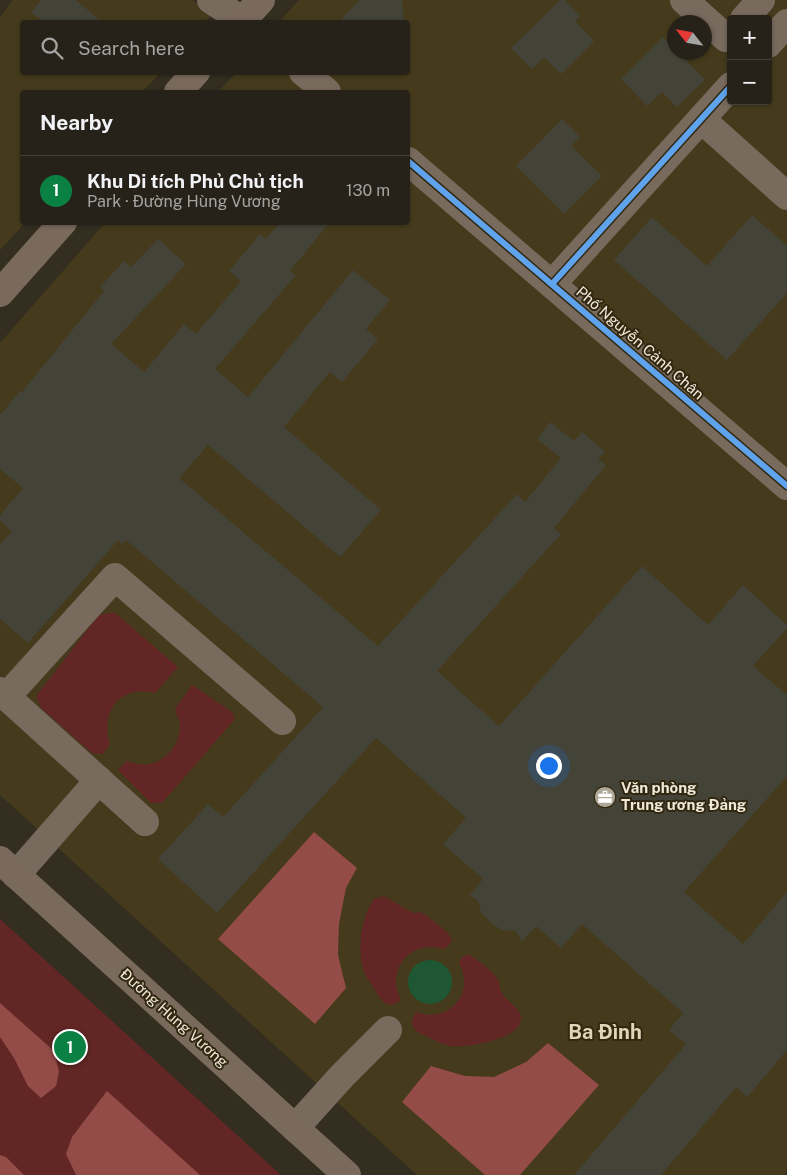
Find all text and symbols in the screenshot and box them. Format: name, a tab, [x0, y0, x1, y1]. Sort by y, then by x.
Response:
north arrow	[667, 15, 712, 60]
map controls	[727, 15, 772, 105]
button: +	[727, 15, 772, 60]
search box	[20, 20, 410, 75]
icon: search	[38, 34, 66, 62]
text: Search here	[78, 37, 185, 59]
button: −	[727, 60, 772, 105]
text: Nearby	[40, 110, 113, 135]
text: Khu Di tích Phủ Chủ tịch	[87, 170, 304, 192]
text: 1	[53, 181, 59, 200]
text: 130 m	[346, 181, 390, 200]
text: Park · Đường Hùng Vương	[87, 192, 281, 211]
street label: Phố Nguyễn Cảnh Chân	[573, 283, 708, 403]
your location	[536, 753, 562, 779]
place label: Văn phòng Trung ương Đảng	[621, 779, 747, 813]
office icon: Văn phòng Trung ương Đảng	[593, 785, 617, 809]
street label: Đường Hùng Vương	[117, 965, 232, 1070]
district label: Ba Đình	[568, 1020, 642, 1044]
pin: 1	[54, 1028, 86, 1066]

